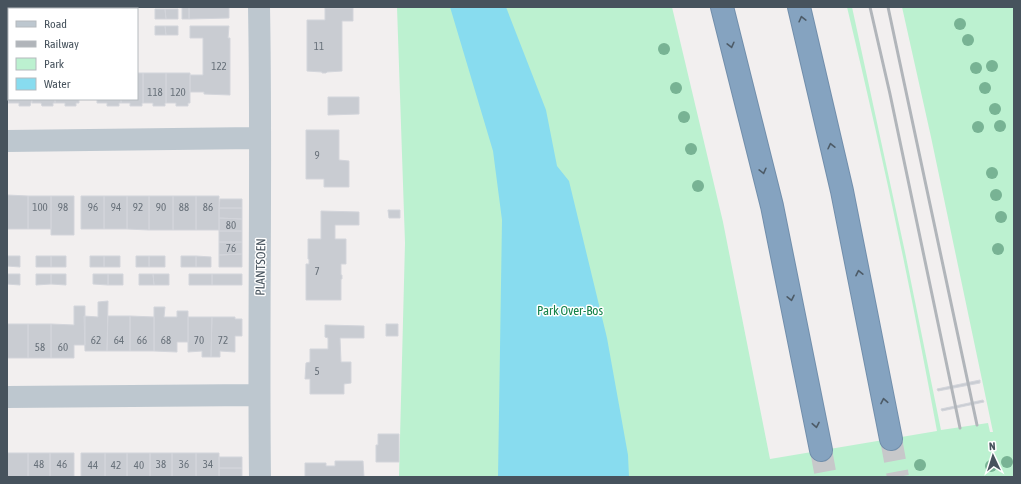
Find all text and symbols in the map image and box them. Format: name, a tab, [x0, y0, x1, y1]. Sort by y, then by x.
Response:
legend	[8, 8, 138, 100]
one-way arrow	[799, 16, 807, 22]
text: Road	[44, 17, 67, 31]
text: Railway	[44, 37, 79, 51]
house number: 11	[314, 40, 324, 52]
one-way arrow	[727, 42, 735, 48]
text: Park	[44, 57, 65, 71]
house number: 122	[211, 60, 227, 72]
text: Water	[44, 77, 71, 91]
house number: 118	[147, 86, 163, 98]
house number: 120	[170, 86, 186, 98]
one-way arrow	[828, 143, 836, 149]
house number: 9	[314, 149, 320, 161]
one-way arrow	[759, 168, 767, 174]
house number: 100	[32, 201, 48, 213]
house number: 98	[58, 201, 68, 213]
house number: 96	[88, 201, 98, 213]
house number: 94	[111, 201, 121, 213]
house number: 92	[133, 201, 143, 213]
house number: 90	[156, 201, 166, 213]
house number: 88	[179, 201, 189, 213]
house number: 86	[203, 201, 213, 213]
house number: 80	[226, 219, 236, 231]
street label: PLANTSOEN	[252, 238, 268, 296]
house number: 76	[226, 242, 236, 254]
house number: 7	[314, 265, 320, 277]
one-way arrow	[855, 270, 863, 276]
one-way arrow	[787, 295, 795, 301]
park label: Park Over-Bos	[537, 303, 603, 318]
house number: 62	[91, 334, 101, 346]
house number: 64	[114, 334, 124, 346]
house number: 66	[137, 334, 147, 346]
house number: 68	[161, 334, 171, 346]
house number: 70	[194, 334, 204, 346]
house number: 72	[218, 334, 228, 346]
house number: 58	[35, 341, 45, 353]
house number: 60	[58, 341, 68, 353]
house number: 5	[314, 365, 320, 377]
one-way arrow	[880, 397, 888, 404]
one-way arrow	[812, 422, 820, 428]
north arrow	[973, 436, 1013, 476]
text: N	[989, 440, 996, 452]
house number: 48	[34, 458, 44, 470]
house number: 46	[57, 458, 67, 470]
house number: 38	[156, 458, 166, 470]
house number: 36	[179, 458, 189, 470]
house number: 34	[203, 458, 213, 470]
house number: 44	[88, 459, 98, 471]
house number: 42	[111, 459, 121, 471]
house number: 40	[134, 459, 144, 471]

